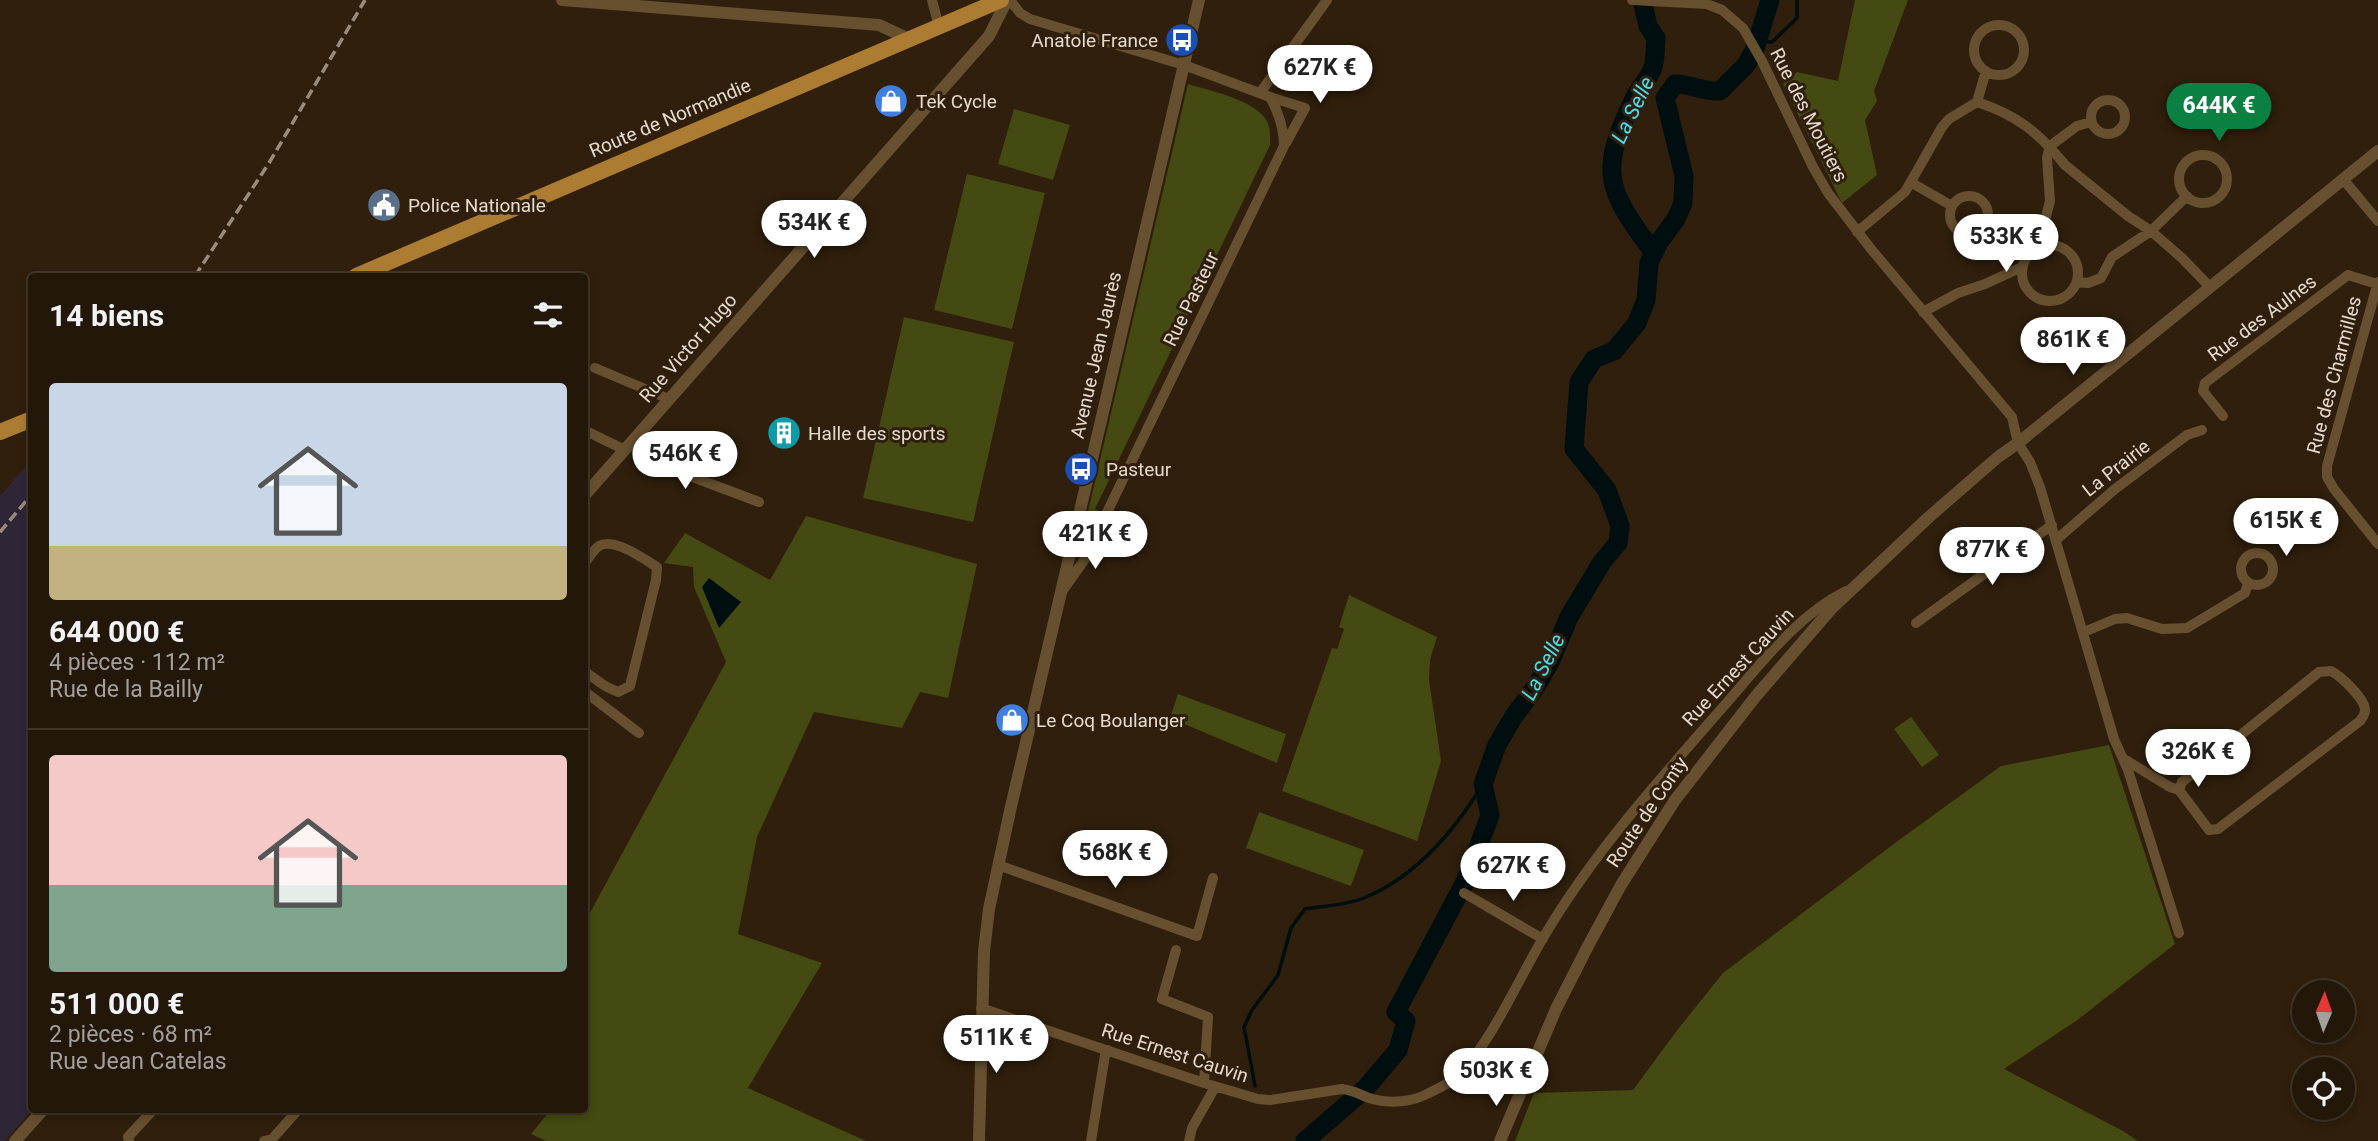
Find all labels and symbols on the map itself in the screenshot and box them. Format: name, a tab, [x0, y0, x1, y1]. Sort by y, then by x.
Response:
bus stop icon: Anatole France	[1163, 21, 1201, 59]
place label: Anatole France	[1031, 29, 1158, 52]
street label: Rue des Moutiers	[1765, 44, 1853, 186]
pin: 627K €	[1263, 46, 1377, 105]
water label: La Selle	[1607, 73, 1659, 147]
street label: Route de Normandie	[586, 74, 754, 162]
shop icon: Tek Cycle	[872, 82, 910, 120]
pin: 644K €	[2162, 83, 2276, 143]
place label: Tek Cycle	[916, 90, 997, 113]
public building icon: Police Nationale	[365, 186, 403, 224]
place label: Police Nationale	[408, 194, 546, 217]
pin: 534K €	[757, 201, 871, 260]
pin: 533K €	[1949, 215, 2063, 274]
street label: Rue Pasteur	[1158, 248, 1224, 350]
street label: Avenue Jean Jaurès	[1066, 269, 1126, 441]
street label: Rue des Aulnes	[2203, 270, 2321, 366]
street label: Rue Victor Hugo	[634, 289, 742, 407]
street label: Rue des Charmilles	[2302, 294, 2366, 456]
pin: 861K €	[2016, 318, 2130, 377]
building icon: Halle des sports	[765, 414, 803, 452]
place label: Halle des sports	[808, 422, 945, 445]
pin: 546K €	[628, 432, 742, 491]
street label: La Prairie	[2078, 434, 2154, 502]
bus stop icon: Pasteur	[1062, 450, 1100, 488]
place label: Pasteur	[1106, 458, 1172, 481]
pin: 615K €	[2229, 498, 2343, 558]
pin: 421K €	[1038, 512, 1152, 571]
pin: 877K €	[1935, 528, 2049, 587]
street label: Rue Ernest Cauvin	[1677, 603, 1799, 731]
water label: La Selle	[1516, 630, 1570, 704]
shop icon: Le Coq Boulanger	[993, 701, 1031, 739]
place label: Le Coq Boulanger	[1036, 709, 1186, 732]
pin: 326K €	[2141, 730, 2255, 789]
street label: Route de Conty	[1602, 752, 1692, 872]
pin: 568K €	[1058, 830, 1172, 890]
pin: 627K €	[1456, 844, 1570, 903]
north arrow	[2292, 980, 2356, 1043]
pin: 511K €	[939, 1016, 1053, 1075]
street label: Rue Ernest Cauvin	[1099, 1018, 1251, 1088]
pin: 503K €	[1439, 1048, 1553, 1108]

